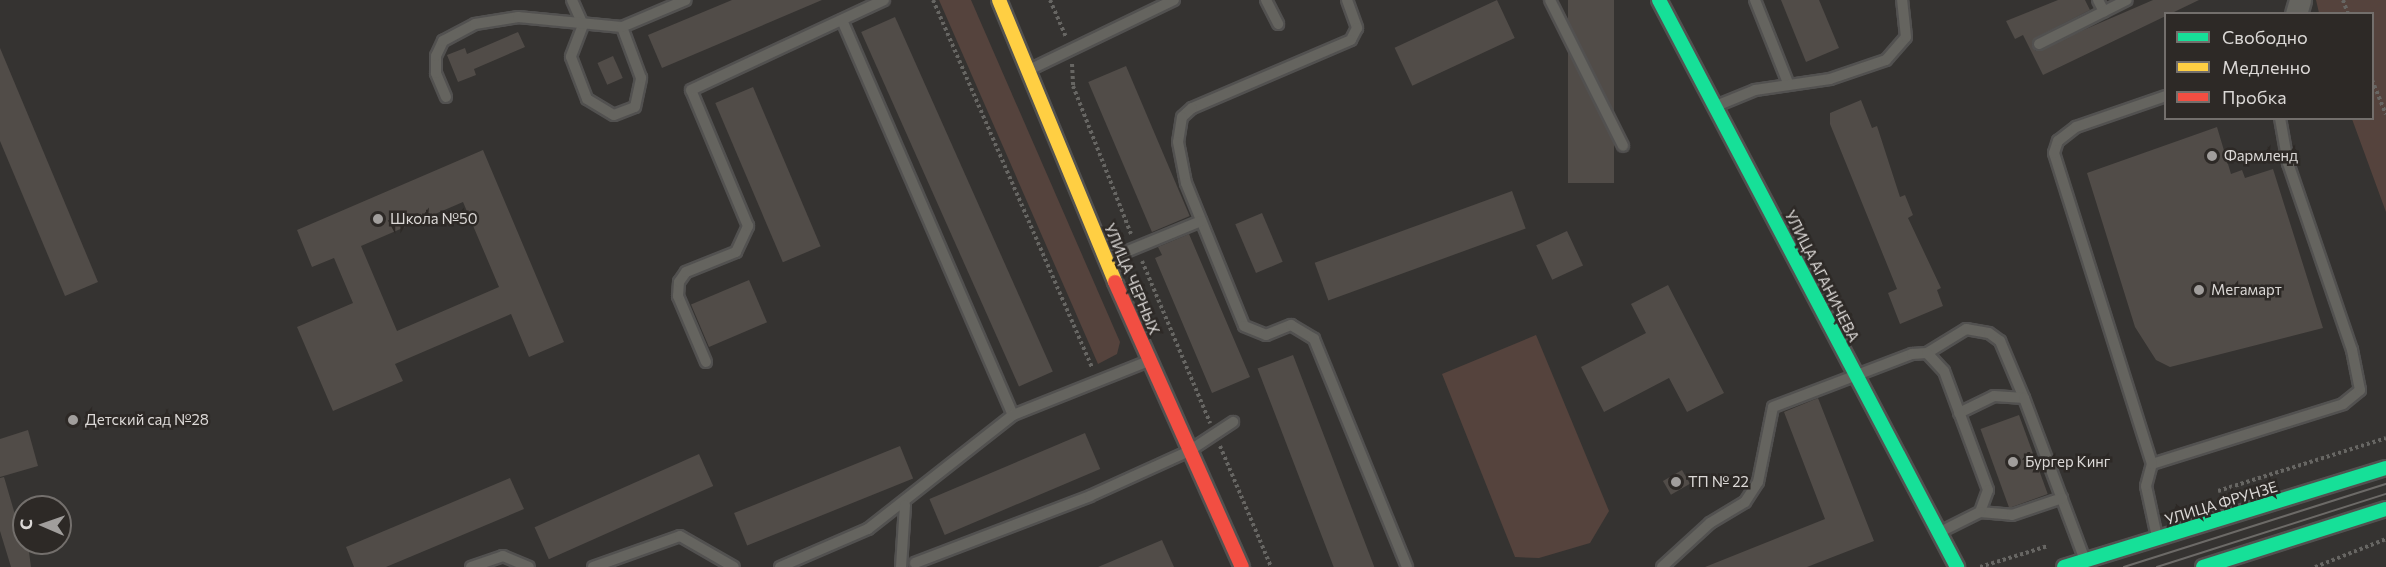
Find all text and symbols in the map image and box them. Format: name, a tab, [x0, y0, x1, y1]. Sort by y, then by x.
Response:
legend	[2164, 12, 2374, 120]
text: Свободно	[2222, 26, 2308, 48]
text: Медленно	[2222, 56, 2311, 78]
text: Пробка	[2222, 86, 2287, 108]
place label: Фармленд	[2224, 147, 2298, 165]
marker: Фармленд	[2205, 149, 2219, 163]
street label: УЛИЦА АГАНИЧЕВА	[1781, 207, 1863, 345]
place label: Школа №50	[390, 210, 478, 228]
marker: Школа №50	[371, 212, 385, 226]
street label: УЛИЦА ЧЕРНЫХ	[1100, 221, 1164, 337]
place label: Мегамарт	[2211, 281, 2282, 299]
marker: Мегамарт	[2192, 283, 2206, 297]
place label: Детский сад №28	[85, 411, 209, 429]
marker: Детский сад №28	[66, 413, 80, 427]
place label: Бургер Кинг	[2025, 453, 2110, 471]
marker: Бургер Кинг	[2006, 455, 2020, 469]
place label: ТП № 22	[1688, 473, 1749, 491]
marker: ТП № 22	[1669, 475, 1683, 489]
street label: УЛИЦА ФРУНЗЕ	[2162, 477, 2280, 529]
north arrow	[12, 495, 72, 555]
text: С	[16, 519, 35, 530]

